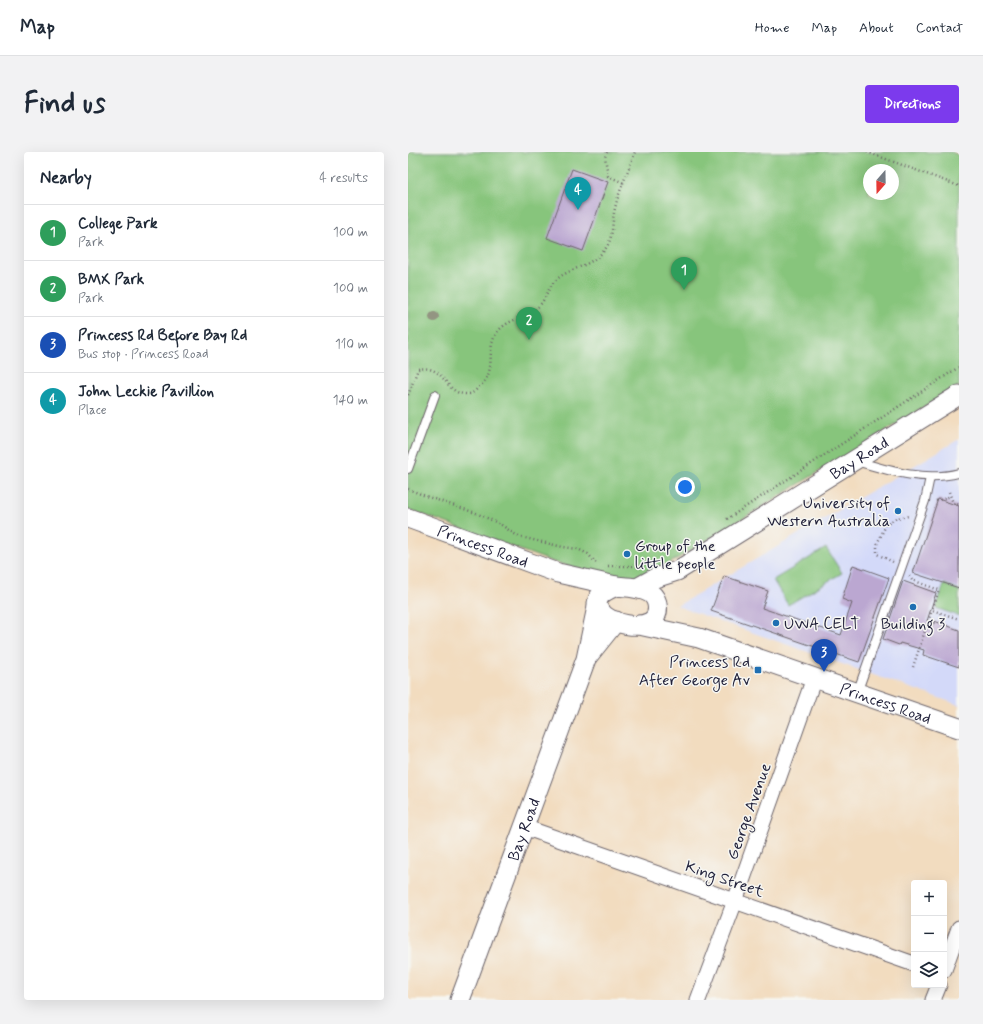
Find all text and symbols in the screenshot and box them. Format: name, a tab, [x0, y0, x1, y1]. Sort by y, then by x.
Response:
text: Map	[20, 15, 55, 40]
text: Home	[755, 19, 789, 37]
text: Map	[811, 19, 837, 37]
text: About	[859, 19, 894, 37]
text: Contact	[916, 19, 963, 37]
button: Directions	[865, 85, 959, 123]
text: Find us	[24, 86, 105, 123]
north arrow	[863, 164, 899, 200]
text: Nearby	[40, 167, 92, 189]
text: 4 results	[319, 170, 368, 187]
pin: 4	[565, 177, 591, 210]
text: College Park	[78, 214, 157, 234]
text: 1	[50, 224, 56, 241]
text: 100 m	[333, 224, 368, 241]
text: Park	[78, 234, 104, 251]
pin: 1	[671, 257, 697, 290]
text: BMX Park	[78, 270, 144, 290]
text: 2	[50, 280, 56, 297]
text: 100 m	[333, 280, 368, 297]
text: Park	[78, 290, 104, 307]
pin: 2	[516, 307, 542, 340]
text: Princess Rd Before Bay Rd	[78, 326, 247, 346]
text: 3	[50, 336, 56, 353]
text: 110 m	[335, 336, 368, 353]
text: Bus stop · Princess Road	[78, 346, 209, 363]
text: John Leckie Pavillion	[78, 382, 214, 402]
text: 4	[49, 392, 57, 409]
text: 140 m	[333, 392, 368, 409]
text: Place	[78, 402, 107, 419]
street label: Bay Road	[826, 433, 893, 485]
your location	[675, 477, 695, 497]
place label: University of Western Australia	[767, 493, 890, 532]
marker: University of Western Australia	[893, 506, 903, 516]
street label: Princess Road	[434, 521, 531, 573]
place label: Group of the little people	[635, 536, 716, 575]
marker: Group of the little people	[622, 549, 632, 559]
marker: Building 3	[908, 602, 918, 612]
place label: UWA CELT	[784, 614, 860, 635]
place label: Building 3	[881, 614, 945, 636]
marker: UWA CELT	[771, 618, 781, 628]
pin: 3	[811, 639, 837, 672]
place label: Princess Rd After George Av	[639, 652, 751, 692]
marker: Princess Rd After George Av	[753, 665, 763, 675]
street label: Princess Road	[837, 679, 934, 730]
street label: George Avenue	[722, 760, 778, 863]
street label: Bay Road	[503, 796, 546, 864]
street label: King Street	[682, 856, 767, 904]
map controls	[911, 880, 947, 988]
button: +	[911, 880, 947, 916]
button: −	[911, 916, 947, 952]
button: layers	[911, 952, 947, 988]

